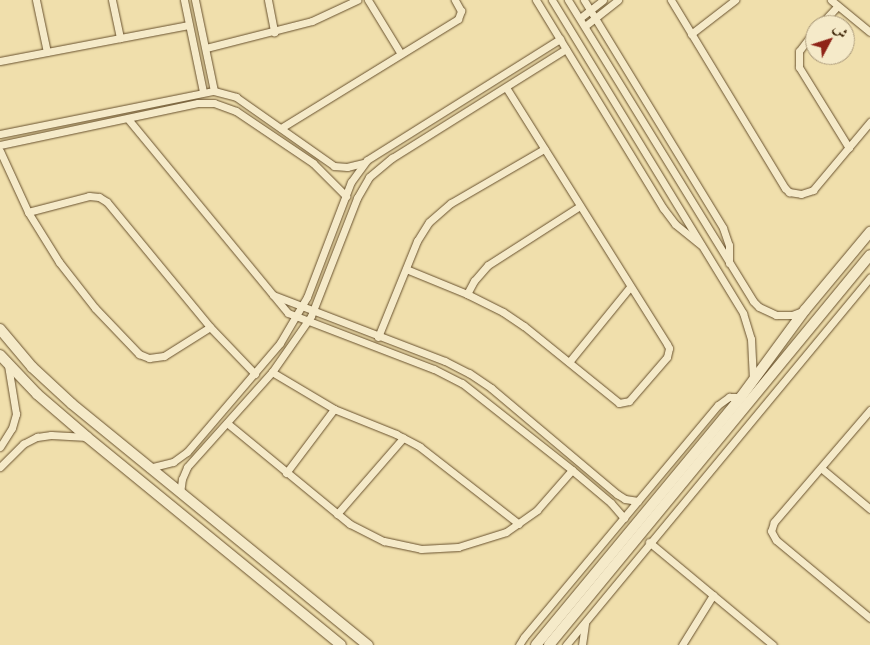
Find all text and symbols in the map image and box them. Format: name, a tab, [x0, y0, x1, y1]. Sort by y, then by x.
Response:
north arrow	[805, 15, 855, 65]
text: ش	[829, 20, 852, 42]

